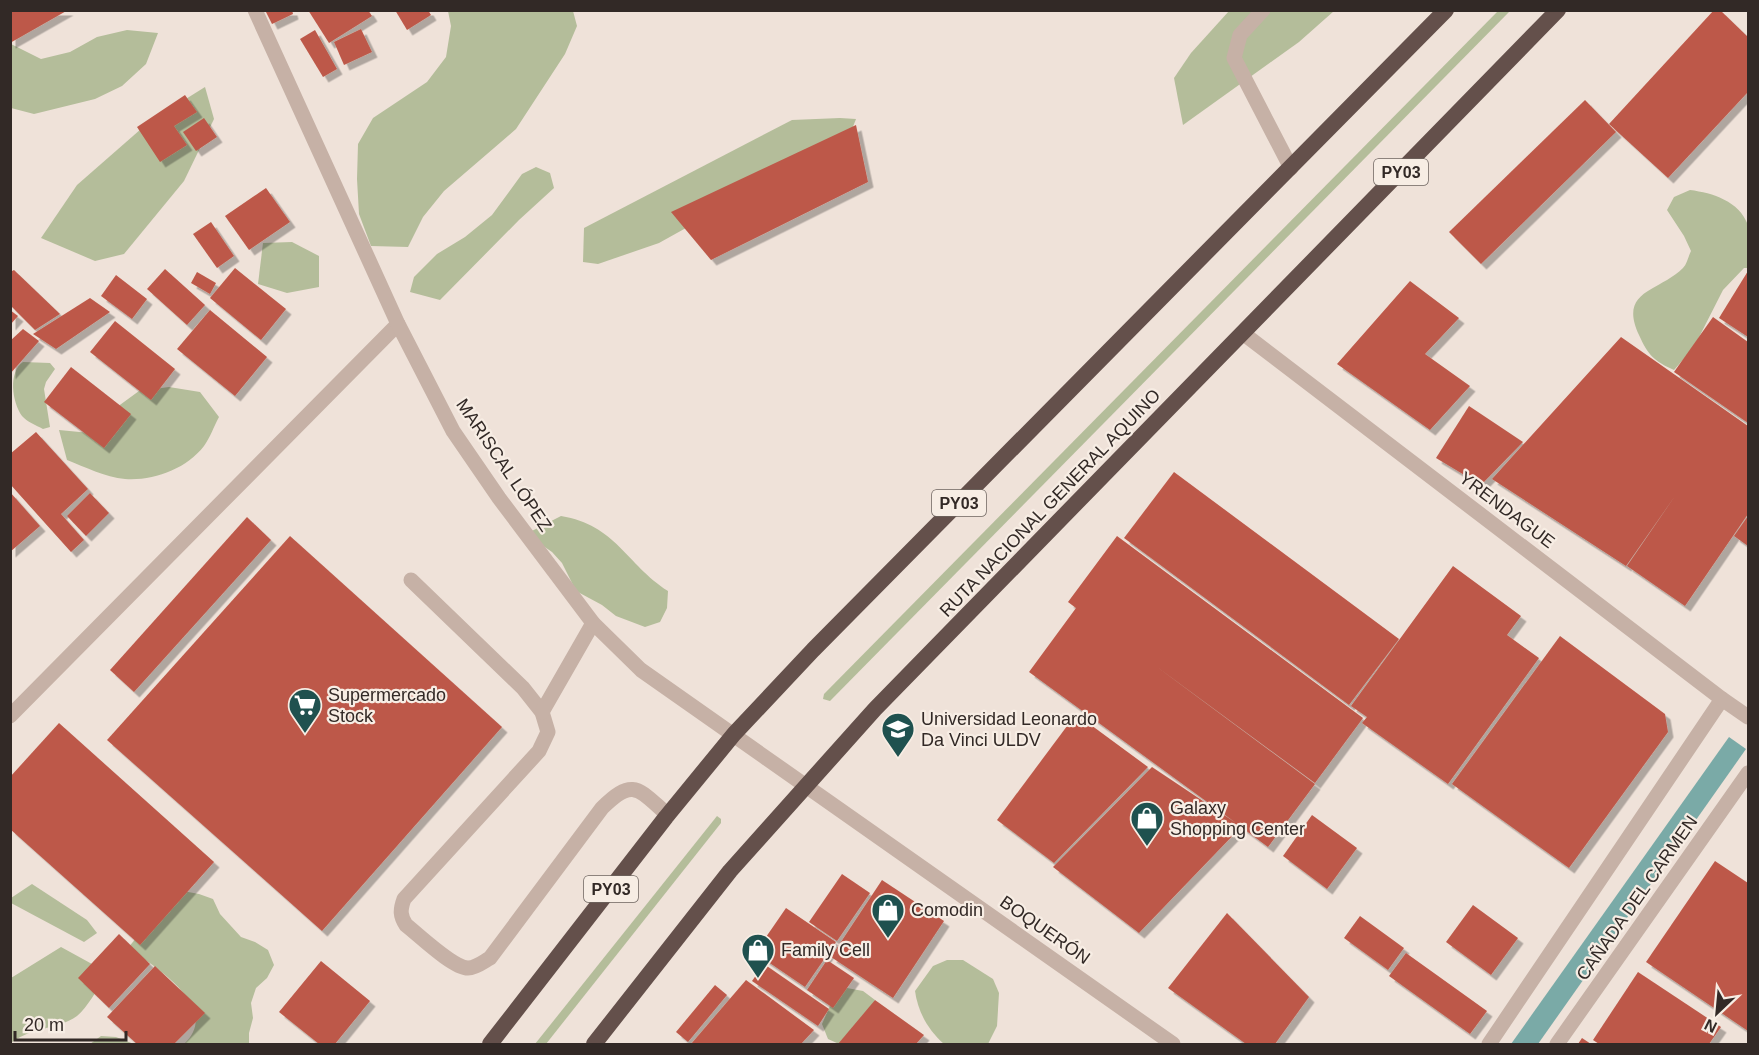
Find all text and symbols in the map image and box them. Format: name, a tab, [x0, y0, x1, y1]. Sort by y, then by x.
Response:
road number: PY03	[1374, 159, 1428, 185]
street label: RUTA NACIONAL GENERAL AQUINO	[936, 385, 1164, 621]
street label: MARISCAL LÓPEZ	[452, 394, 557, 535]
street label: YRENDAGUE	[1455, 468, 1559, 552]
road number: PY03	[932, 490, 986, 516]
place label: Supermercado Stock	[328, 685, 446, 726]
supermarket icon: Supermercado Stock	[287, 687, 323, 734]
place label: Universidad Leonardo Da Vinci ULDV	[921, 709, 1097, 750]
school or university icon: Universidad Leonardo Da Vinci ULDV	[880, 711, 916, 758]
place label: Galaxy Shopping Center	[1170, 798, 1305, 839]
shop icon: Galaxy Shopping Center	[1129, 800, 1165, 847]
street label: CAÑADA DEL CARMEN	[1572, 811, 1702, 984]
road number: PY03	[584, 876, 638, 902]
street label: BOQUERÓN	[996, 891, 1094, 968]
shop icon: Comodin	[870, 892, 906, 939]
place label: Comodin	[911, 900, 983, 920]
shop icon: Family Cell	[740, 932, 776, 979]
place label: Family Cell	[781, 940, 870, 960]
north arrow	[1687, 983, 1747, 1043]
scale bar	[15, 1004, 126, 1042]
text: 20 m	[24, 1015, 64, 1035]
text: N	[1702, 1016, 1720, 1036]

